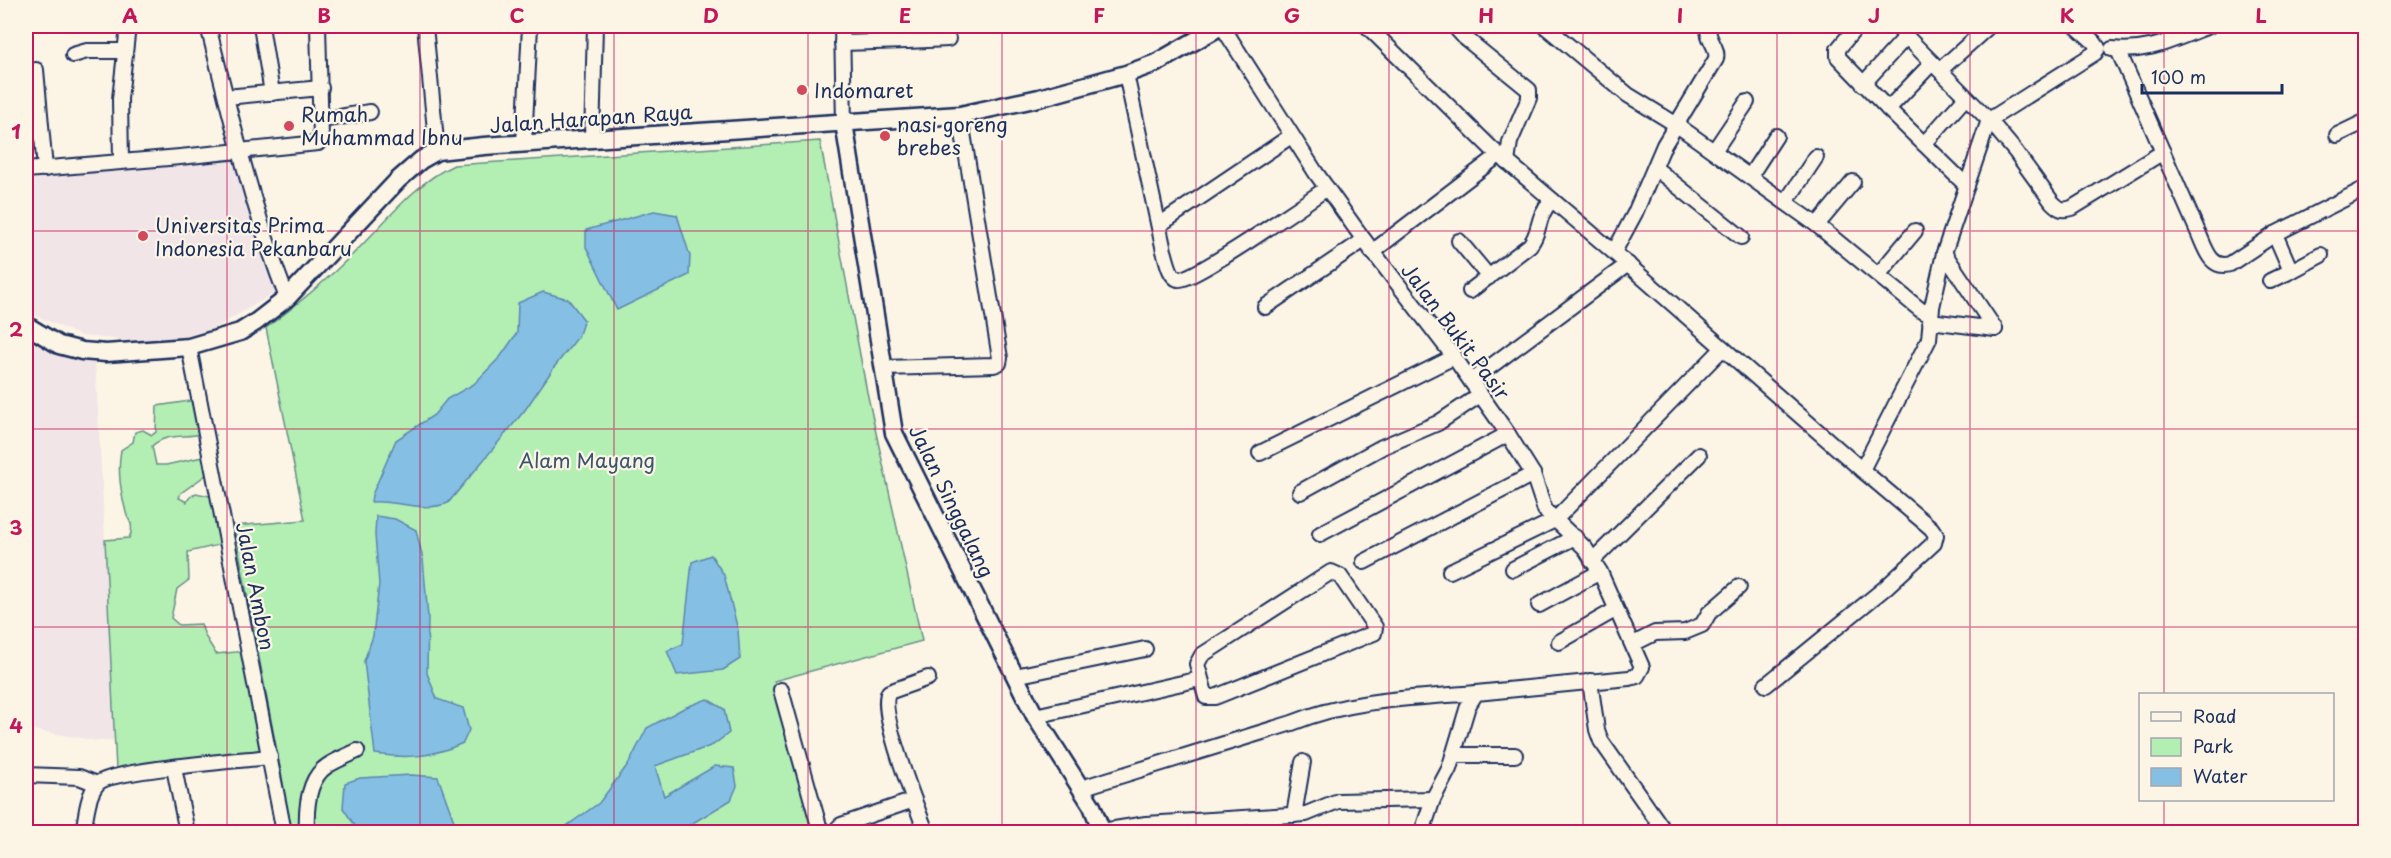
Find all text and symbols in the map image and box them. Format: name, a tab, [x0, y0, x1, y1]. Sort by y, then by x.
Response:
text: A	[122, 0, 138, 30]
text: B	[317, 0, 331, 30]
text: C	[509, 0, 525, 30]
text: D	[703, 0, 719, 30]
text: E	[899, 0, 911, 30]
text: F	[1093, 0, 1105, 30]
text: G	[1284, 0, 1300, 30]
text: H	[1478, 0, 1494, 30]
text: I	[1677, 0, 1683, 30]
text: J	[1868, 0, 1880, 30]
text: K	[2060, 0, 2075, 30]
text: L	[2255, 0, 2267, 30]
scale bar	[2142, 57, 2282, 95]
text: 100 m	[2151, 63, 2206, 90]
place label: Indomaret	[814, 75, 913, 105]
marker: Indomaret	[795, 83, 809, 97]
street label: Jalan Harapan Raya	[489, 96, 694, 140]
place label: Rumah Muhammad Ibnu	[301, 99, 463, 152]
place label: nasi goreng brebes	[897, 109, 1008, 162]
text: 1	[11, 116, 21, 146]
marker: Rumah Muhammad Ibnu	[282, 119, 296, 133]
marker: nasi goreng brebes	[878, 129, 892, 143]
place label: Universitas Prima Indonesia Pekanbaru	[155, 210, 352, 263]
marker: Universitas Prima Indonesia Pekanbaru	[136, 229, 150, 243]
street label: Jalan Bukit Pasir	[1395, 256, 1517, 406]
text: 2	[9, 314, 23, 344]
street label: Jalan Singgalang	[902, 420, 1002, 582]
park label: Alam Mayang	[519, 445, 655, 475]
text: 3	[9, 512, 23, 542]
street label: Jalan Ambon	[229, 519, 283, 653]
legend	[2139, 693, 2334, 801]
text: Road	[2193, 702, 2237, 729]
text: 4	[9, 710, 23, 740]
text: Park	[2193, 732, 2233, 759]
text: Water	[2193, 762, 2248, 789]

